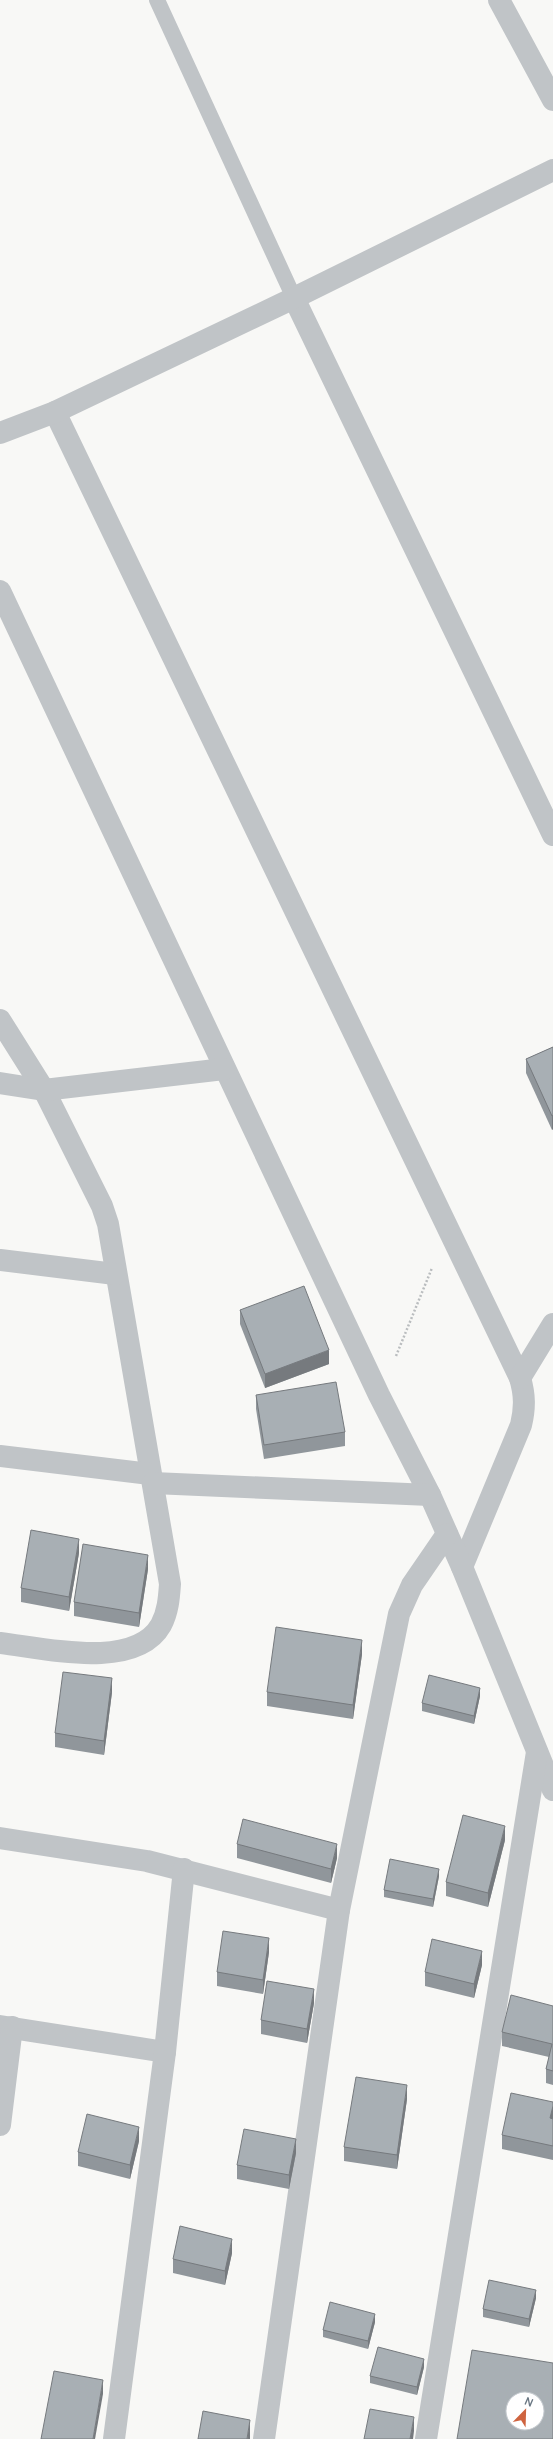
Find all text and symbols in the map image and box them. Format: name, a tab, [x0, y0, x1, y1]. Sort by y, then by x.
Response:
north arrow	[505, 2391, 545, 2431]
text: N	[523, 2393, 536, 2410]

